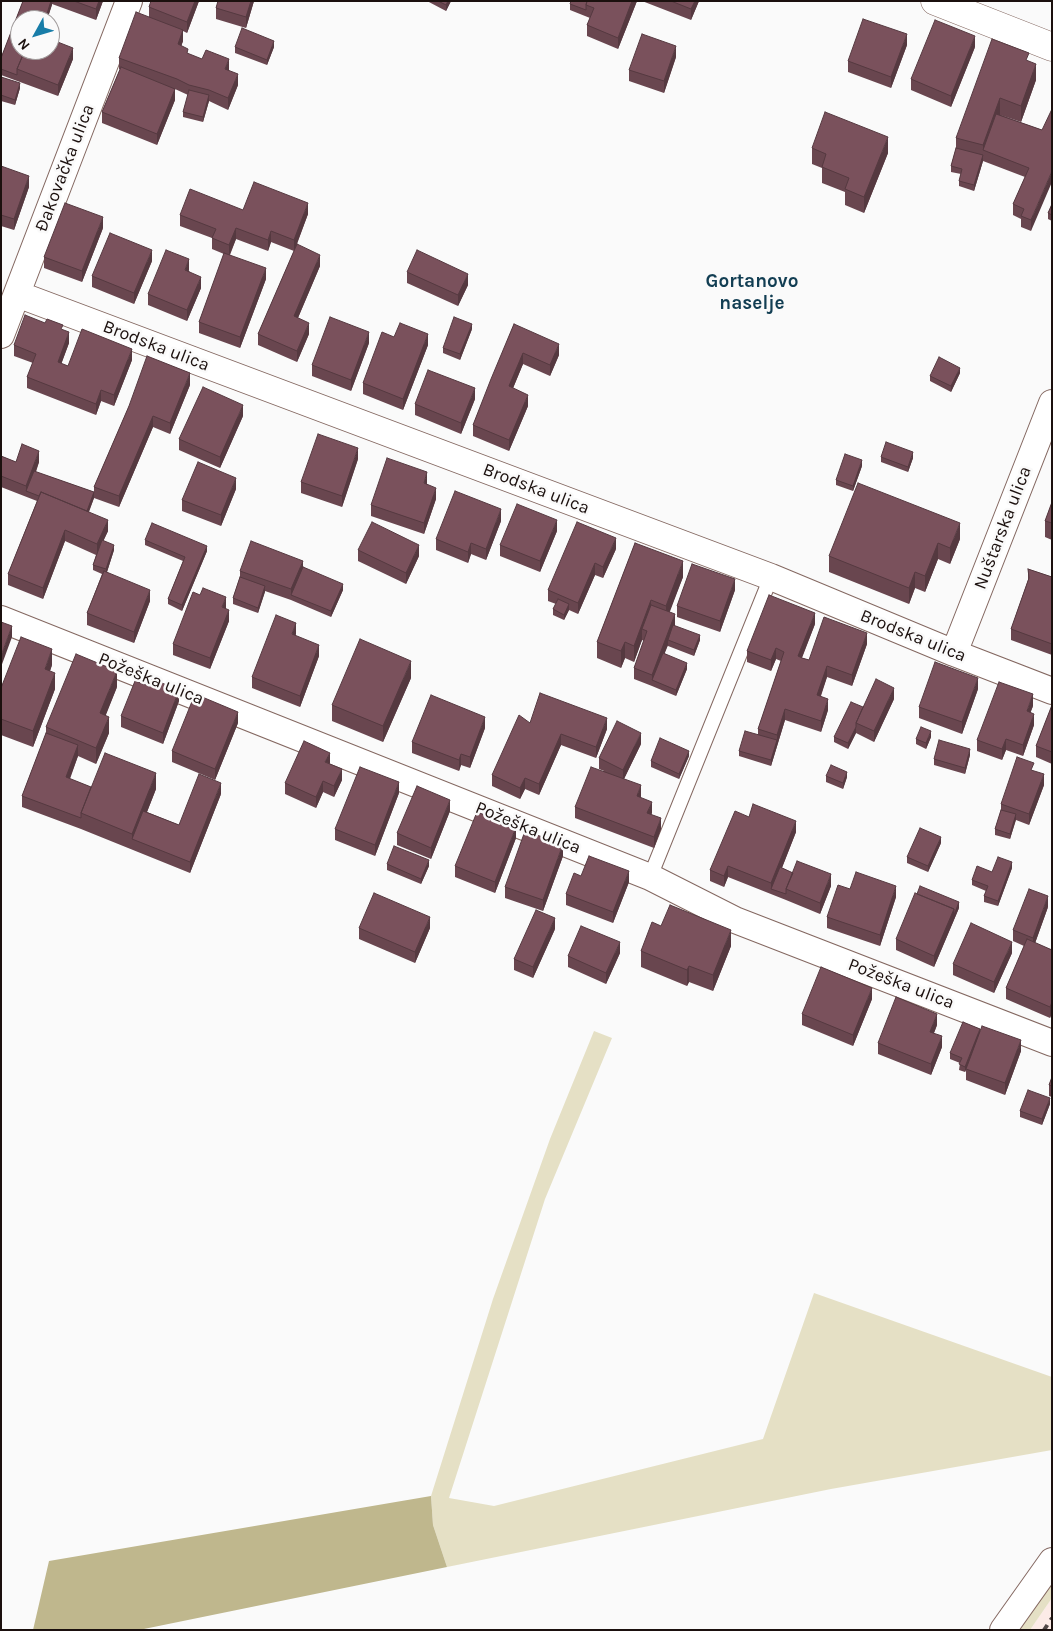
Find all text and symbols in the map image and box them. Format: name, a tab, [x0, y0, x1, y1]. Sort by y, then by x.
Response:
north arrow	[10, 10, 60, 60]
text: N	[14, 35, 34, 53]
street label: Đakovačka ulica	[31, 101, 99, 235]
district label: Gortanovo naselje	[706, 271, 798, 315]
street label: Brodska ulica	[100, 316, 212, 376]
street label: Brodska ulica	[480, 459, 592, 519]
street label: Nuštarska ulica	[970, 463, 1036, 593]
street label: Brodska ulica	[857, 605, 969, 667]
street label: Požeška ulica	[95, 648, 207, 710]
street label: Požeška ulica	[472, 797, 584, 859]
street label: Požeška ulica	[845, 954, 957, 1014]

